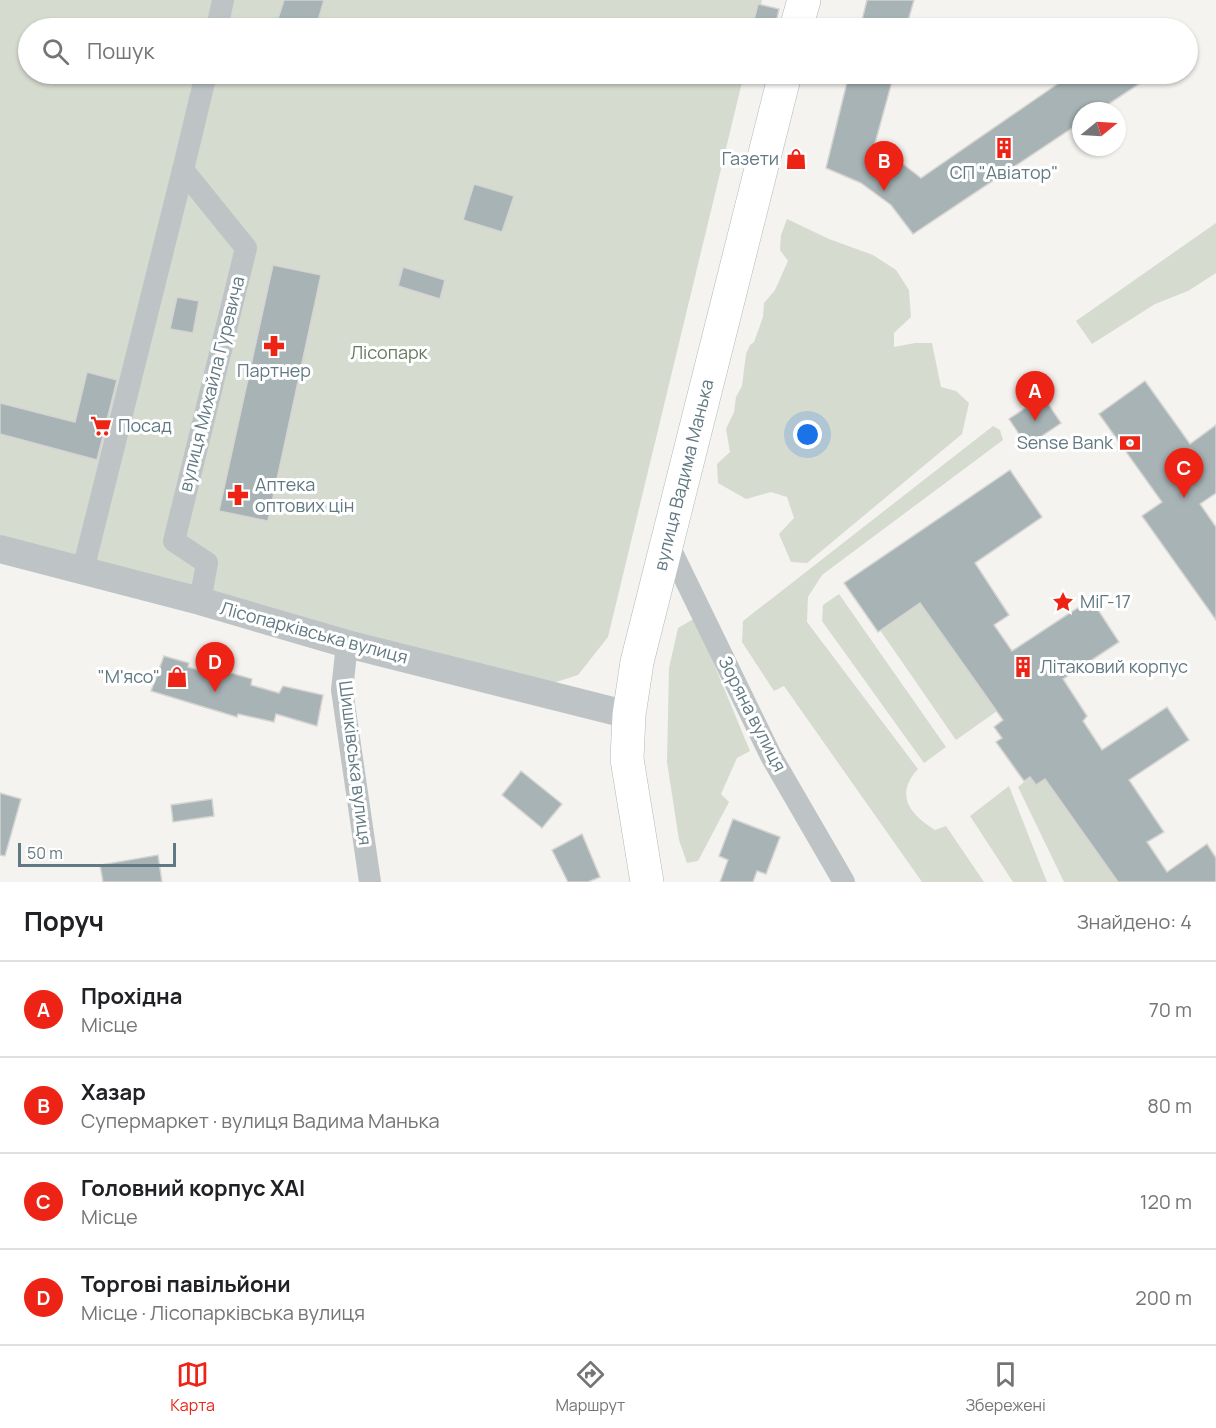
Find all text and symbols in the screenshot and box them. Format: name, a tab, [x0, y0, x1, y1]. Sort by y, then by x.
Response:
search box	[18, 18, 1198, 84]
icon: search	[39, 35, 72, 68]
text: Пошук	[87, 36, 154, 66]
north arrow	[1072, 102, 1126, 156]
building icon: СП "Авіатор"	[992, 136, 1016, 160]
pin: B	[864, 142, 904, 191]
place label: Газети	[722, 146, 779, 170]
shop icon: Газети	[784, 147, 808, 171]
place label: СП "Авіатор"	[950, 160, 1058, 184]
street label: вулиця Михайла Гуревича	[173, 273, 249, 494]
pharmacy icon: Партнер	[262, 334, 286, 358]
park label: Лісопарк	[351, 340, 429, 364]
place label: Партнер	[237, 358, 311, 382]
pin: A	[1016, 372, 1054, 421]
street label: вулиця Вадима Манька	[648, 377, 718, 573]
place label: Посад	[118, 413, 172, 437]
supermarket icon: Посад	[89, 414, 113, 438]
your location	[793, 420, 822, 449]
place label: Sense Bank	[1017, 430, 1114, 454]
bank icon: Sense Bank	[1118, 431, 1142, 455]
pin: C	[1164, 448, 1204, 498]
place label: Аптека оптових цін	[255, 472, 354, 517]
pharmacy icon: Аптека оптових цін	[226, 483, 250, 507]
place label: МіГ-17	[1080, 589, 1131, 613]
place icon: МіГ-17	[1051, 590, 1075, 614]
street label: Лісопарківська вулиця	[218, 595, 411, 669]
pin: D	[196, 642, 234, 692]
street label: Зоряна вулиця	[713, 652, 792, 775]
place label: Літаковий корпус	[1040, 654, 1188, 678]
building icon: Літаковий корпус	[1011, 655, 1035, 679]
place label: "М'ясо"	[98, 664, 160, 688]
shop icon: "М'ясо"	[165, 665, 189, 689]
street label: Шишківська вулиця	[334, 679, 378, 846]
scale bar	[18, 840, 176, 868]
text: 50 m	[27, 842, 63, 864]
text: Поруч	[24, 903, 104, 939]
text: Знайдено: 4	[1077, 908, 1192, 935]
text: Прохідна	[81, 981, 182, 1011]
text: A	[37, 996, 50, 1023]
text: 70 m	[1149, 996, 1192, 1023]
text: Місце	[81, 1011, 138, 1038]
text: Хазар	[81, 1077, 146, 1107]
text: B	[37, 1092, 50, 1119]
text: 80 m	[1147, 1092, 1192, 1119]
text: Супермаркет · вулиця Вадима Манька	[81, 1107, 440, 1134]
text: Головний корпус ХАІ	[81, 1173, 305, 1203]
text: C	[36, 1188, 51, 1215]
text: 120 m	[1140, 1188, 1192, 1215]
text: Місце	[81, 1203, 138, 1230]
text: Торгові павільйони	[81, 1269, 291, 1299]
text: D	[36, 1284, 51, 1311]
text: 200 m	[1135, 1284, 1192, 1311]
text: Місце · Лісопарківська вулиця	[81, 1299, 365, 1326]
tab: Карта	[170, 1358, 215, 1416]
tab: Маршрут	[555, 1358, 625, 1416]
tab: Збережені	[966, 1358, 1046, 1416]

